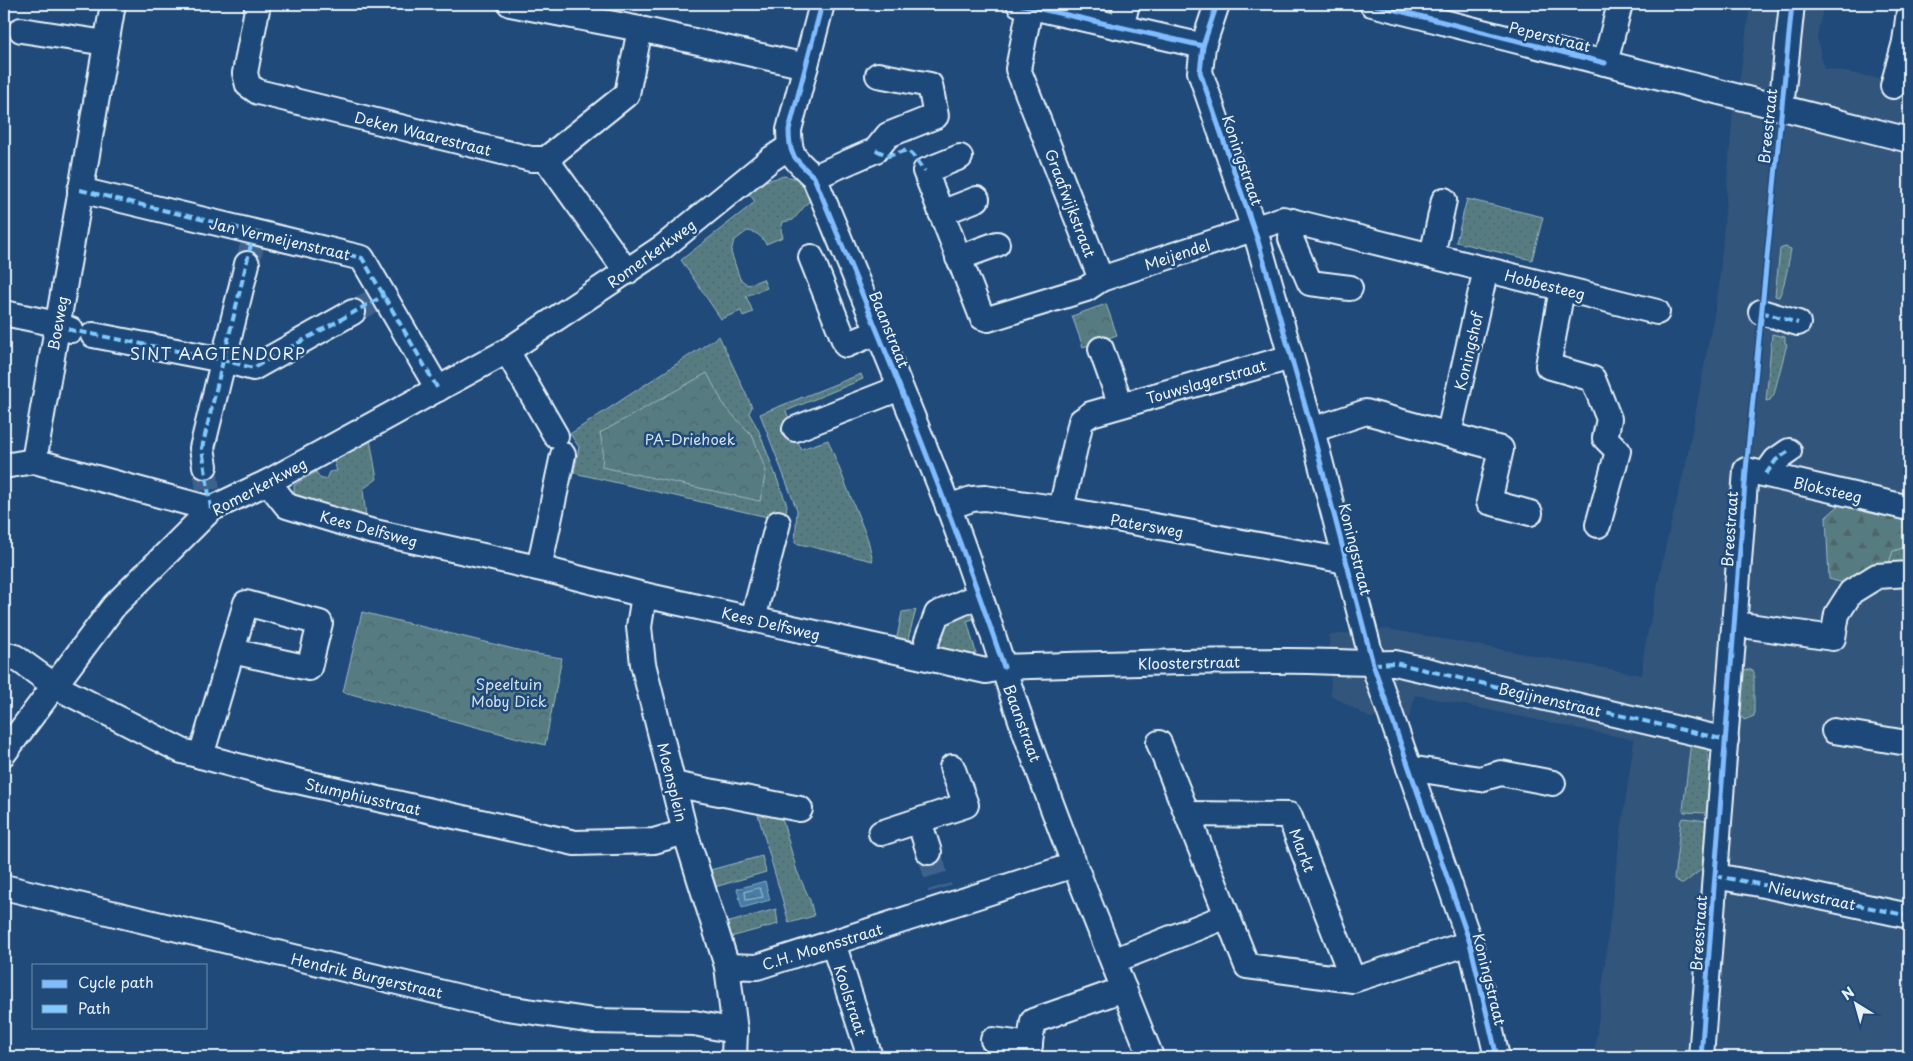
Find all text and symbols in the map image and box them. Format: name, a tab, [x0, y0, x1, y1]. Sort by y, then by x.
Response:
street label: Peperstraat	[1507, 15, 1593, 57]
street label: Breestraat	[1752, 87, 1782, 165]
street label: Deken Waarestraat	[352, 105, 494, 161]
street label: Koningstraat	[1217, 112, 1269, 208]
street label: Graafwijkstraat	[1040, 145, 1102, 261]
street label: Jan Vermeijenstraat	[207, 211, 353, 265]
street label: Romerkerkweg	[602, 213, 700, 293]
street label: Meijendel	[1141, 233, 1213, 275]
street label: Hobbesteeg	[1502, 263, 1588, 305]
street label: Baanstraat	[864, 287, 916, 371]
street label: Boeweg	[41, 294, 73, 352]
street label: Koningshof	[1448, 308, 1488, 393]
district label: SINT AAGTENDORP	[130, 341, 306, 365]
street label: Touwslagerstraat	[1143, 353, 1269, 409]
park label: PA-Driehoek	[645, 427, 736, 450]
street label: Romerkerkweg	[207, 451, 311, 521]
street label: Bloksteeg	[1791, 470, 1865, 508]
street label: Breestraat	[1715, 490, 1743, 568]
street label: Koningstraat	[1333, 500, 1379, 598]
street label: Kees Delfsweg	[317, 504, 421, 552]
street label: Patersweg	[1108, 507, 1186, 543]
street label: Kees Delfsweg	[719, 600, 823, 646]
street label: Kloosterstraat	[1138, 650, 1240, 674]
park label: Speeltuin Moby Dick	[471, 672, 547, 712]
street label: Begijnenstraat	[1496, 676, 1604, 722]
street label: Baanstraat	[998, 681, 1048, 765]
street label: Moensplein	[652, 740, 694, 824]
street label: Stumphiusstraat	[303, 771, 423, 821]
street label: Markt	[1284, 825, 1322, 875]
street label: Nieuwstraat	[1766, 875, 1858, 915]
street label: Breestraat	[1684, 894, 1712, 972]
street label: C.H. Moensstraat	[759, 917, 885, 975]
street label: Koningstraat	[1467, 930, 1513, 1028]
street label: Hendrik Burgerstraat	[289, 946, 445, 1004]
street label: Koolstraat	[829, 961, 873, 1039]
legend	[32, 964, 208, 1028]
text: Cycle path	[78, 970, 154, 993]
north arrow	[1830, 978, 1880, 1028]
text: N	[1837, 981, 1859, 1005]
text: Path	[78, 996, 110, 1019]

